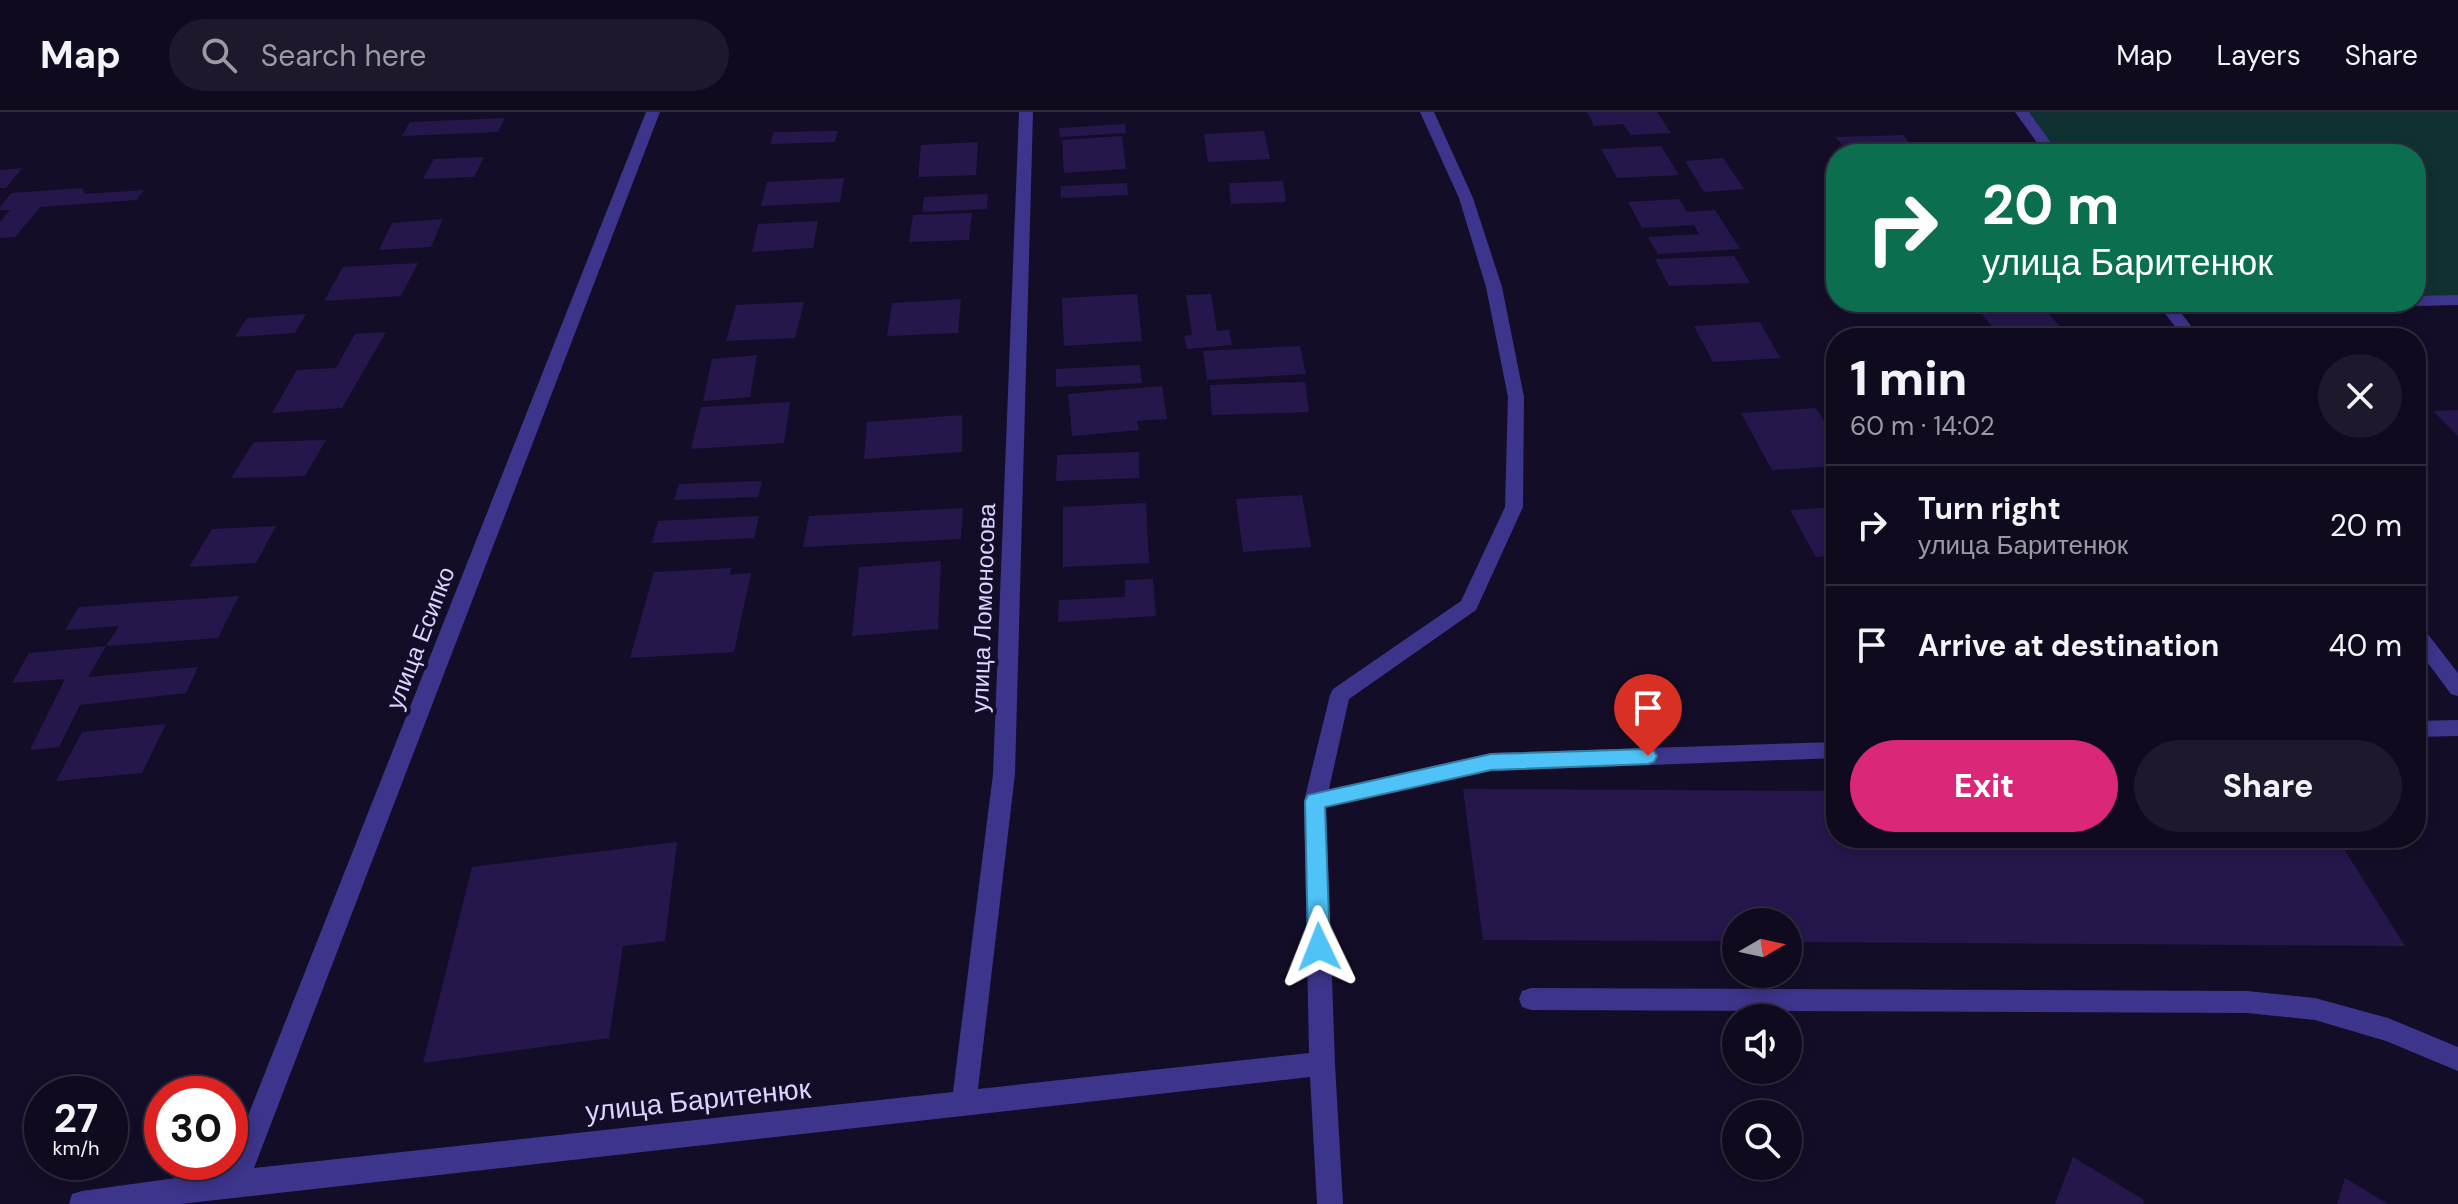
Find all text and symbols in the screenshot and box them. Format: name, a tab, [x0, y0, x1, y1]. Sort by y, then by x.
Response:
search box	[169, 19, 729, 91]
text: Map	[40, 30, 121, 80]
icon: search	[197, 33, 241, 77]
text: Search here	[261, 36, 426, 75]
text: Map	[2116, 37, 2173, 74]
text: Layers	[2217, 37, 2301, 74]
text: Share	[2345, 37, 2418, 74]
text: 20 m	[1982, 168, 2119, 241]
icon: right	[1850, 176, 1954, 280]
text: улица Баритенюк	[1982, 239, 2273, 286]
text: 1 min	[1850, 347, 1967, 410]
button: close	[2318, 354, 2402, 438]
text: 60 m · 14:02	[1850, 409, 1995, 443]
text: Turn right	[1918, 489, 2061, 528]
street label: улица Ломоносова	[964, 502, 1002, 713]
icon: right	[1850, 503, 1894, 547]
text: 20 m	[2330, 506, 2402, 545]
text: улица Баритенюк	[1918, 528, 2128, 562]
street label: улица Есипко	[379, 562, 461, 714]
icon: arrive	[1850, 623, 1894, 667]
text: Arrive at destination	[1918, 626, 2219, 665]
text: 40 m	[2329, 626, 2402, 665]
pin	[1614, 674, 1682, 756]
icon: arrive	[1626, 686, 1670, 730]
button: Exit	[1850, 740, 2118, 832]
button: Share	[2134, 740, 2402, 832]
position arrow	[1277, 905, 1361, 989]
north arrow	[1722, 908, 1802, 988]
map controls	[1722, 908, 1802, 1180]
button: sound	[1722, 1004, 1802, 1084]
street label: улица Баритенюк	[583, 1070, 813, 1130]
speed limit sign: 30	[144, 1076, 248, 1180]
text: 27	[54, 1092, 98, 1144]
button: search	[1722, 1100, 1802, 1180]
text: km/h	[52, 1135, 100, 1161]

